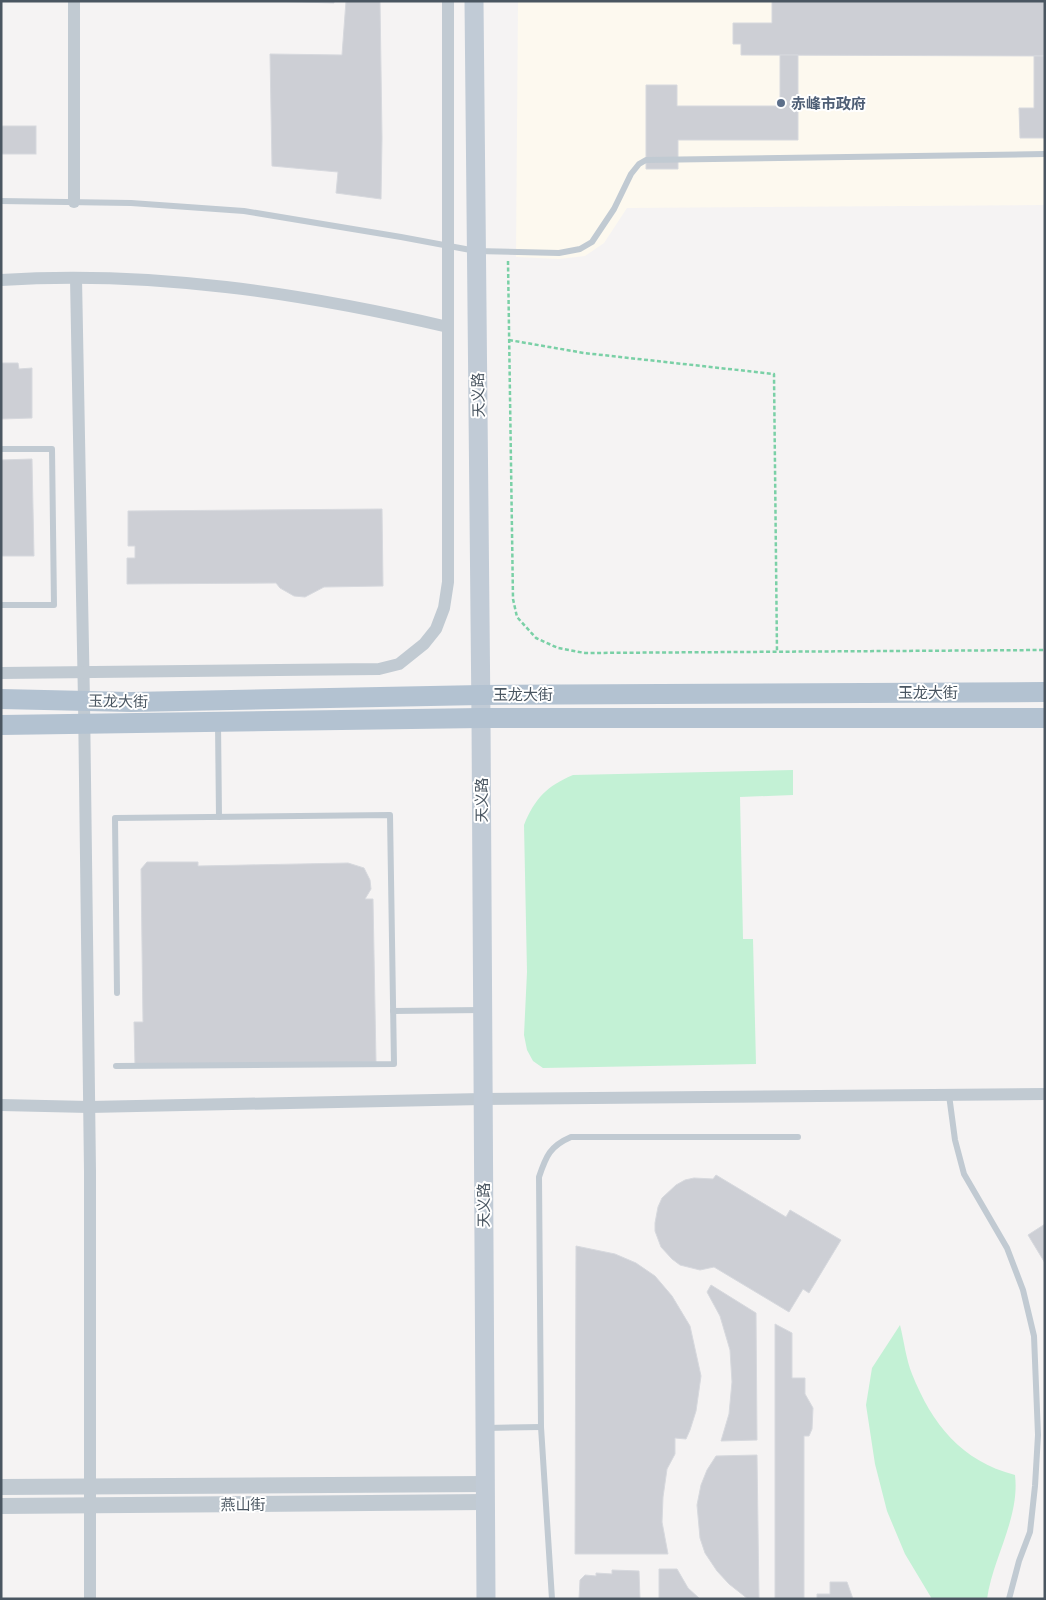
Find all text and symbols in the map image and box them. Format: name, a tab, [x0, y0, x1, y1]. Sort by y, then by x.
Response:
place label: 赤峰市政府	[791, 95, 866, 112]
marker: 赤峰市政府	[775, 97, 787, 109]
street label: 天义路	[469, 372, 487, 418]
street label: 玉龙大街	[898, 684, 958, 701]
street label: 玉龙大街	[493, 686, 553, 703]
street label: 玉龙大街	[88, 692, 148, 710]
street label: 天义路	[473, 777, 490, 823]
street label: 天义路	[475, 1182, 492, 1228]
street label: 燕山街	[220, 1496, 266, 1513]

